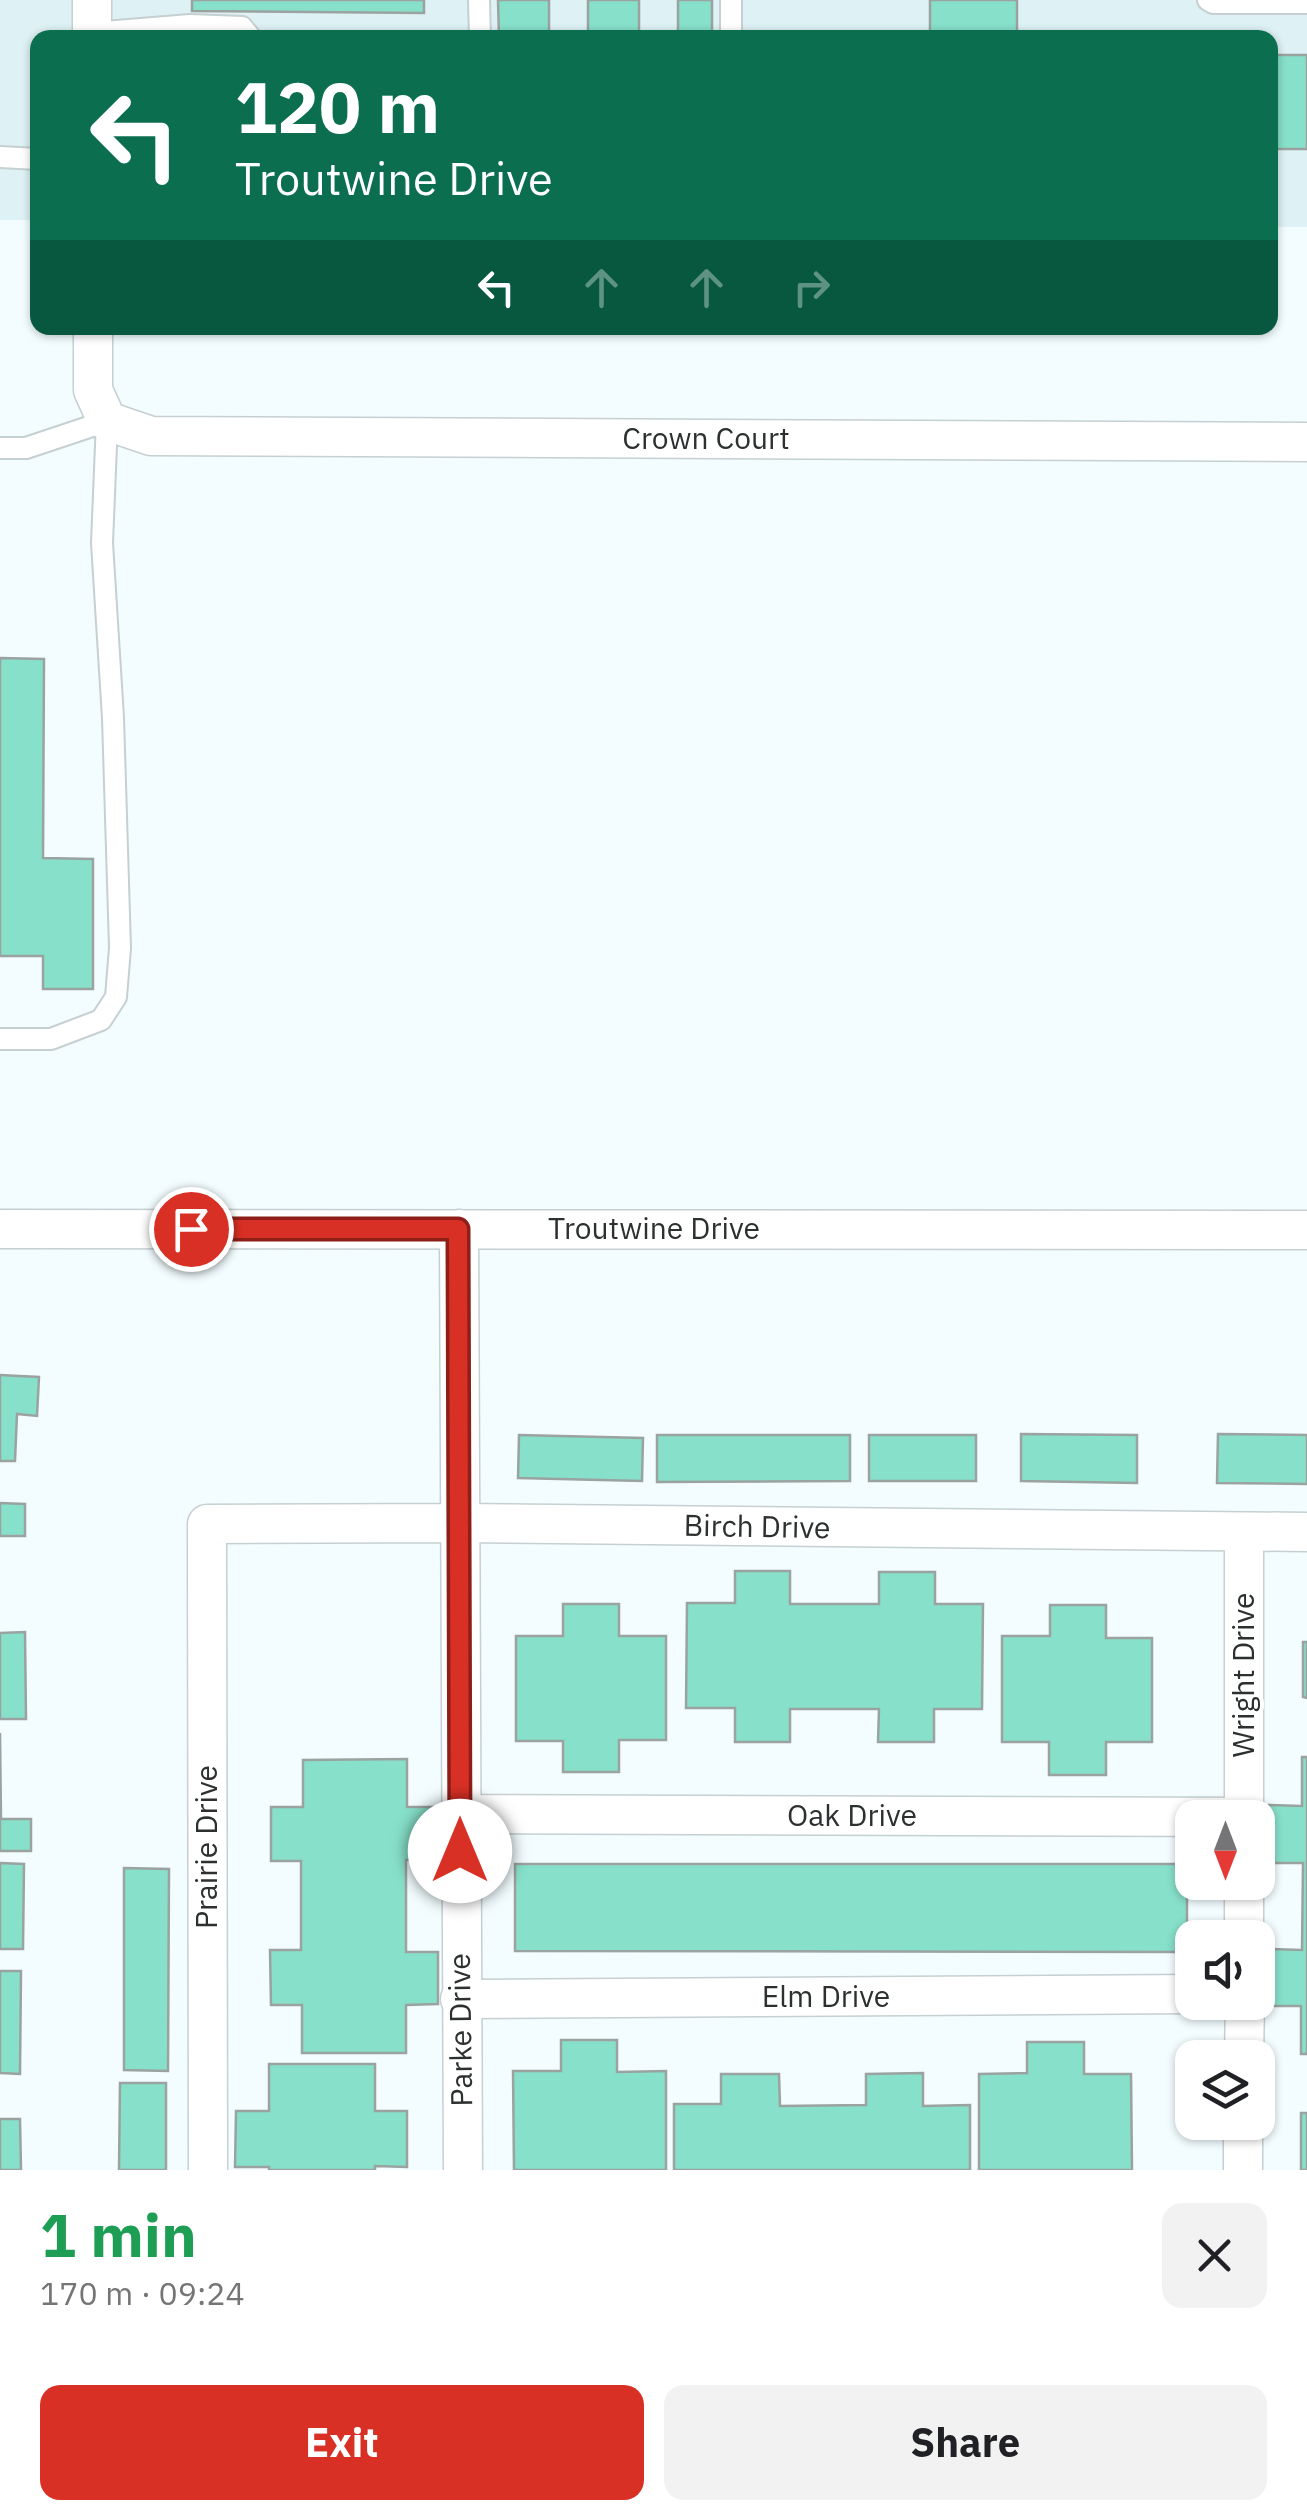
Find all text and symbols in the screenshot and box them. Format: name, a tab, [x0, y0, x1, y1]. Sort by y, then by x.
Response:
text: 120 m	[235, 61, 440, 152]
icon: left	[70, 70, 200, 200]
text: Troutwine Drive	[235, 149, 553, 207]
icon: left	[469, 260, 524, 315]
icon: ahead	[574, 260, 629, 315]
icon: ahead	[679, 260, 734, 315]
icon: right	[784, 260, 839, 315]
street label: Crown Court	[622, 418, 790, 457]
pin	[149, 1187, 234, 1272]
icon: arrive	[164, 1202, 219, 1257]
street label: Troutwine Drive	[548, 1208, 760, 1247]
street label: Birch Drive	[683, 1505, 831, 1546]
street label: Wright Drive	[1223, 1592, 1262, 1758]
street label: Prairie Drive	[186, 1765, 225, 1929]
street label: Oak Drive	[787, 1795, 917, 1834]
position arrow	[408, 1799, 512, 1903]
north arrow	[1175, 1800, 1275, 1900]
map controls	[1175, 1800, 1275, 2140]
button: sound	[1175, 1920, 1275, 2020]
street label: Parke Drive	[439, 1953, 480, 2107]
street label: Elm Drive	[762, 1976, 890, 2015]
button: layers	[1175, 2040, 1275, 2140]
text: 1 min	[40, 2195, 197, 2274]
button: close	[1162, 2203, 1267, 2308]
text: 170 m · 09:24	[40, 2272, 245, 2314]
button: Exit	[40, 2385, 644, 2500]
button: Share	[664, 2385, 1267, 2500]

